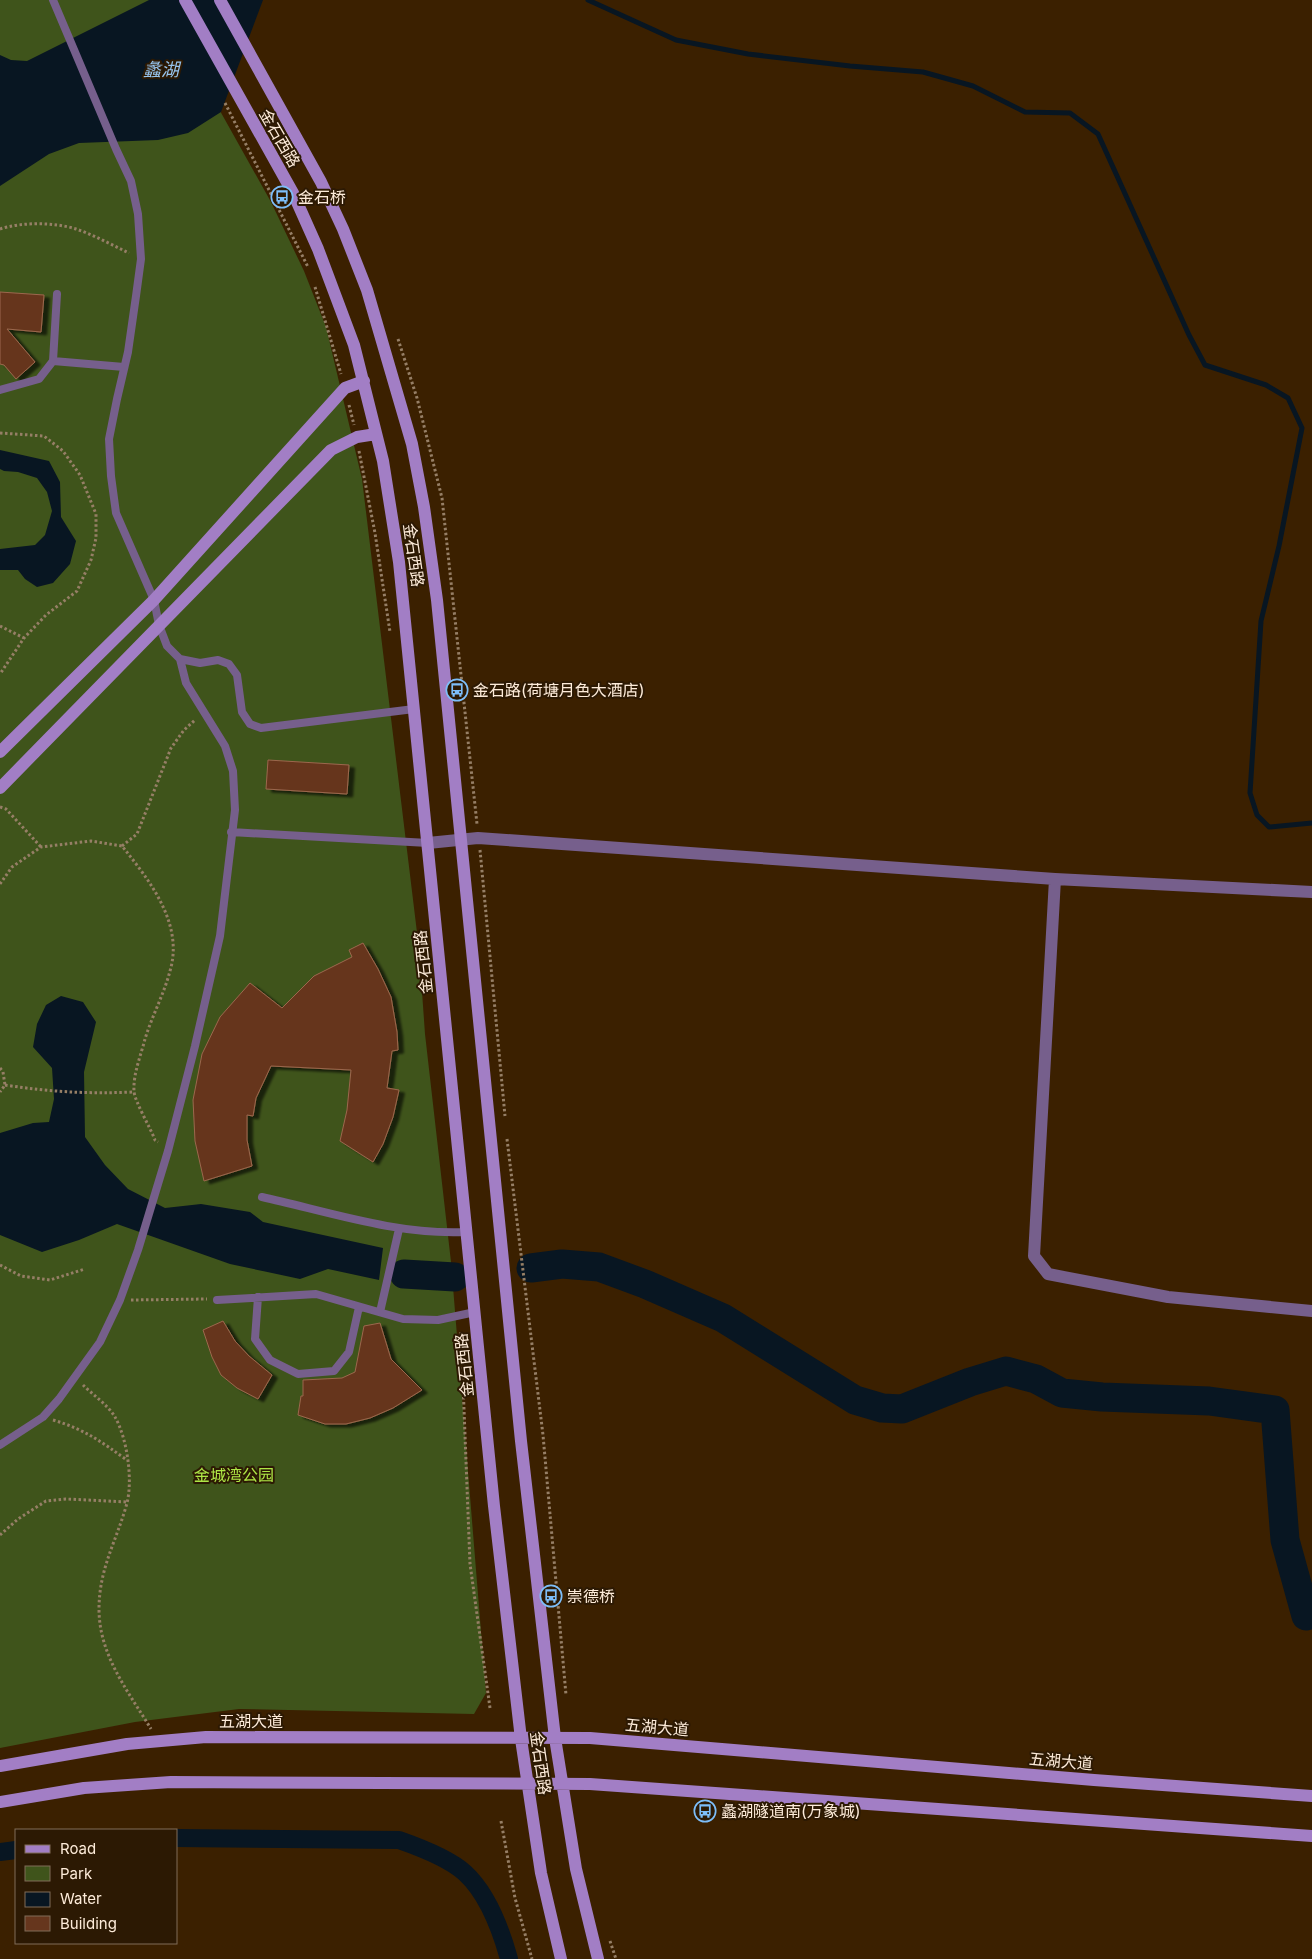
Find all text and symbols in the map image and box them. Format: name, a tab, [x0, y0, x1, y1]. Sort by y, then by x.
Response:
water label: 蠡湖	[143, 59, 182, 80]
street label: 金石西路	[255, 105, 305, 171]
bus stop icon: 金石桥	[270, 185, 294, 209]
place label: 金石桥	[298, 187, 346, 207]
street label: 金石西路	[400, 522, 428, 588]
bus stop icon: 金石路(荷塘月色大酒店)	[445, 678, 469, 702]
place label: 金石路(荷塘月色大酒店)	[473, 680, 645, 700]
street label: 金石西路	[410, 929, 436, 995]
street label: 金石西路	[451, 1332, 477, 1398]
park label: 金城湾公园	[194, 1465, 274, 1485]
bus stop icon: 崇德桥	[539, 1584, 563, 1608]
place label: 崇德桥	[567, 1586, 615, 1606]
street label: 五湖大道	[219, 1711, 283, 1731]
street label: 五湖大道	[624, 1714, 690, 1740]
street label: 金石西路	[527, 1730, 555, 1796]
street label: 五湖大道	[1028, 1748, 1094, 1774]
bus stop icon: 蠡湖隧道南(万象城)	[693, 1799, 717, 1823]
place label: 蠡湖隧道南(万象城)	[721, 1801, 861, 1821]
legend	[15, 1829, 178, 1944]
text: Road	[60, 1839, 96, 1858]
text: Park	[60, 1864, 93, 1883]
text: Water	[60, 1889, 102, 1908]
text: Building	[60, 1914, 117, 1933]

